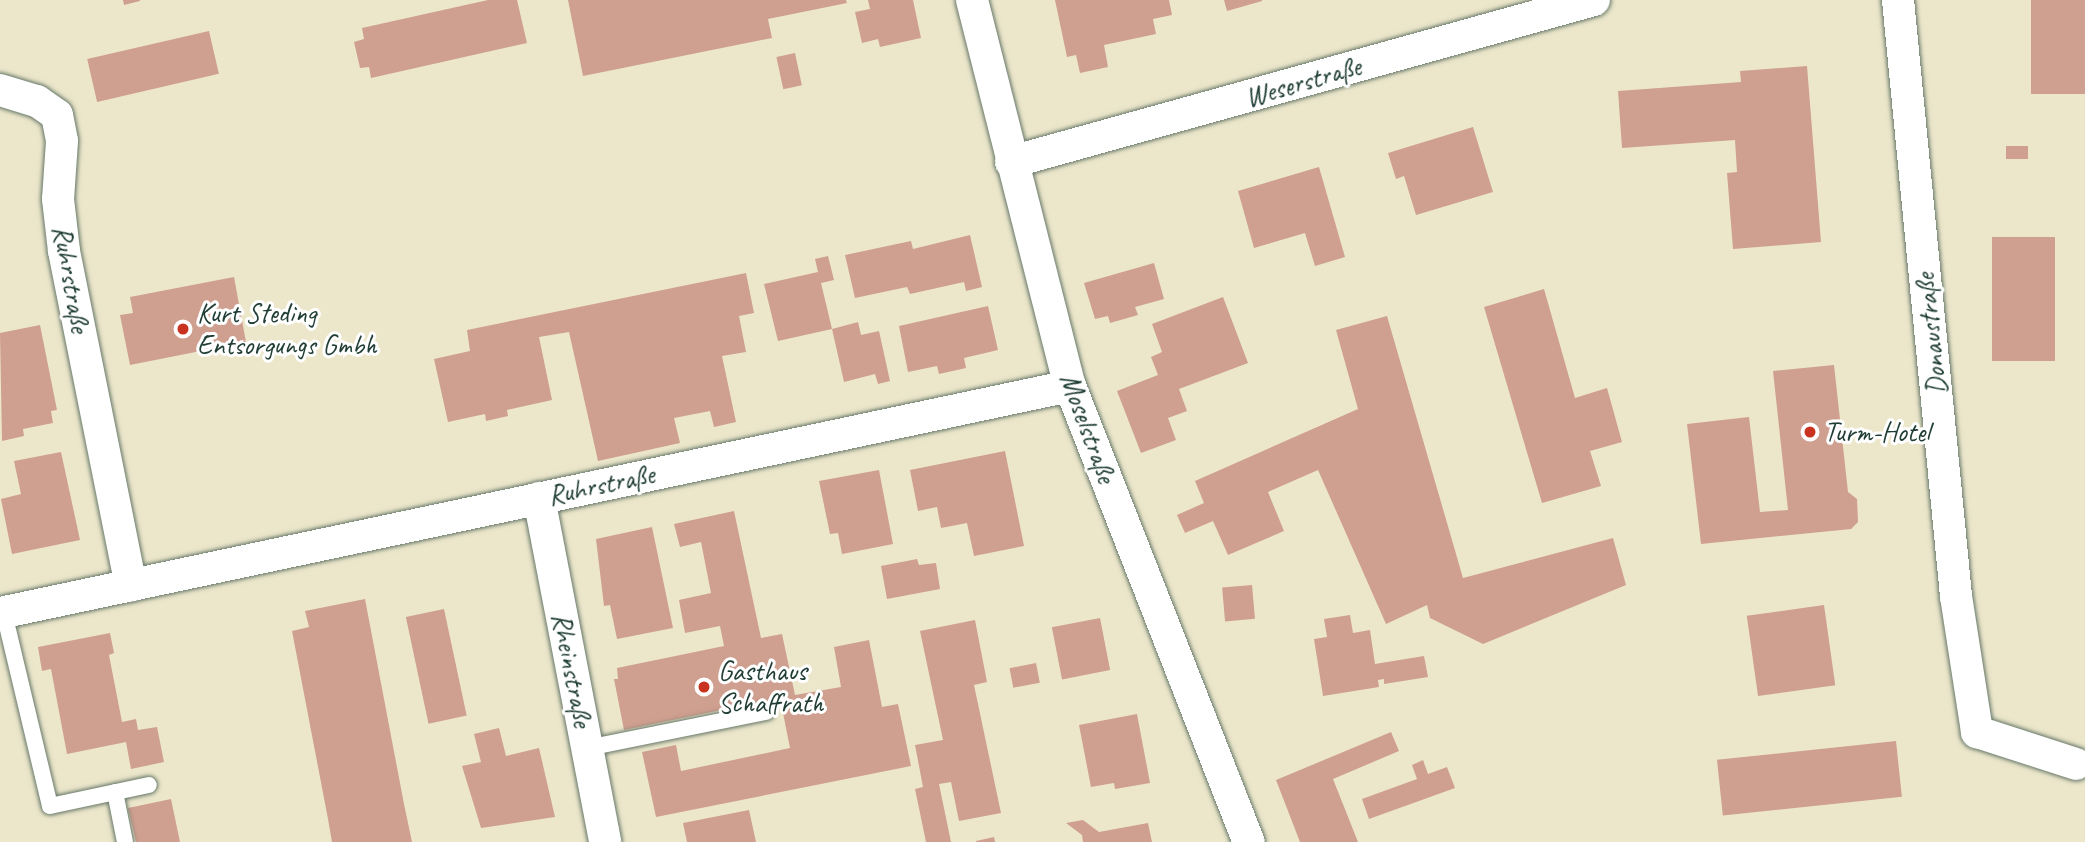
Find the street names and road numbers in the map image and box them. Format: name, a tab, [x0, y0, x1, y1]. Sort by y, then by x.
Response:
street label: Weserstraße	[1241, 49, 1365, 115]
street label: Ruhrstraße	[45, 223, 97, 335]
street label: Donaustraße	[1908, 272, 1954, 396]
street label: Moselstraße	[1053, 369, 1123, 487]
street label: Ruhrstraße	[545, 457, 657, 513]
street label: Rheinstraße	[544, 610, 600, 730]

